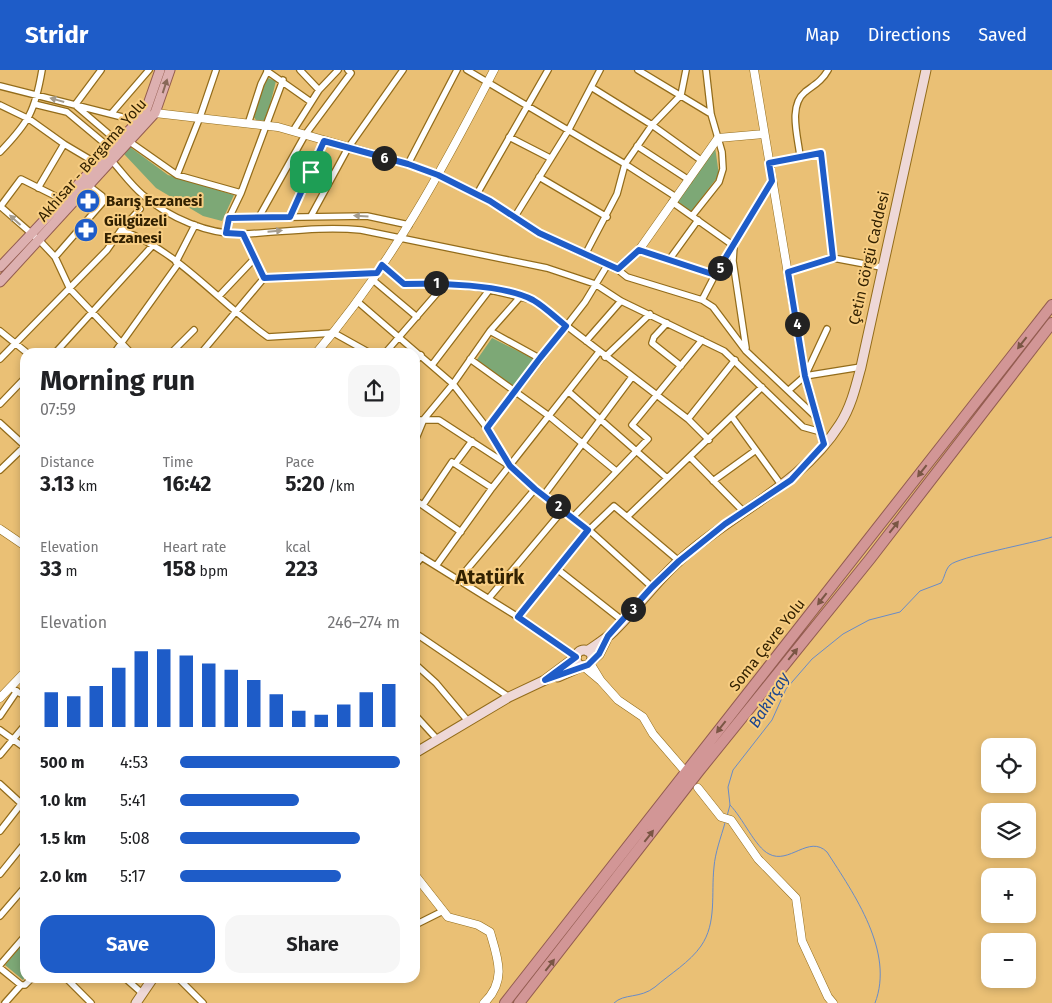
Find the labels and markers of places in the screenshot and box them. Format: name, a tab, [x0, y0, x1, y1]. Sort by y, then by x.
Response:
pin: 6	[372, 146, 396, 170]
pin	[290, 151, 332, 193]
pharmacy icon: Barış Eczanesi	[75, 188, 101, 214]
place label: Barış Eczanesi	[106, 192, 203, 211]
place label: Gülgüzeli Eczanesi	[104, 212, 167, 247]
pharmacy icon: Gülgüzeli Eczanesi	[73, 217, 99, 243]
pin: 5	[708, 256, 732, 280]
pin: 1	[424, 270, 448, 296]
pin: 4	[784, 312, 810, 336]
pin: 2	[546, 494, 570, 518]
pin: 3	[620, 596, 646, 622]

